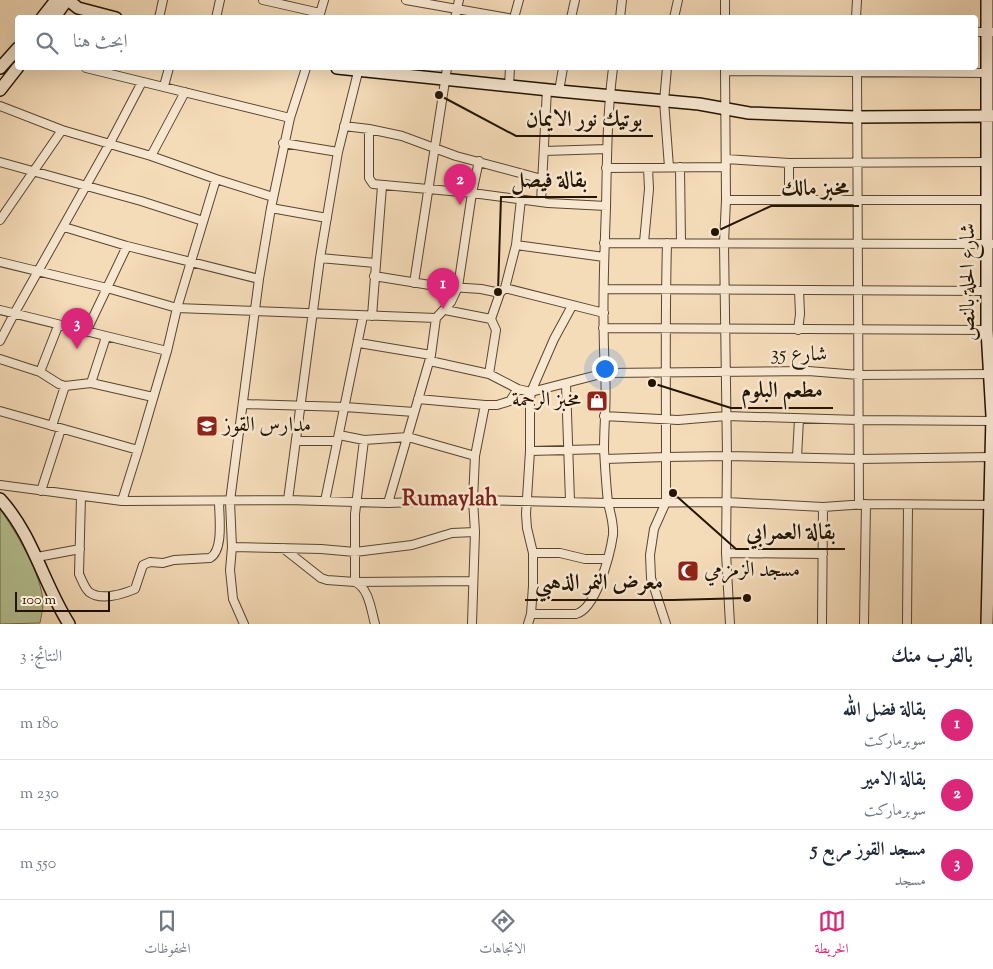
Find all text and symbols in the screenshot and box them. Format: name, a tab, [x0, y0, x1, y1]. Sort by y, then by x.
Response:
search box	[15, 15, 978, 70]
icon: search	[33, 29, 61, 57]
text: ابحث هنا	[73, 29, 128, 56]
callout: بوتيك نور الايمان	[516, 99, 653, 136]
text: بوتيك نور الايمان	[526, 105, 642, 137]
callout: بقالة فيصل	[501, 160, 597, 197]
pin: 2	[444, 164, 476, 205]
text: بقالة فيصل	[511, 166, 587, 198]
callout: مخبز مالك	[771, 169, 859, 206]
text: مخبز مالك	[781, 174, 850, 206]
street label: شارع الحلة بالنص	[954, 223, 985, 341]
pin: 1	[427, 268, 459, 309]
pin: 3	[61, 308, 93, 349]
street label: شارع 35	[770, 340, 828, 371]
your location	[592, 356, 618, 382]
callout: مطعم البلوم	[731, 371, 833, 408]
text: مطعم البلوم	[741, 376, 823, 410]
place label: مخبز الرحمة	[512, 386, 581, 416]
shop icon: مخبز الرحمة	[585, 389, 609, 413]
place label: مدارس القوز	[221, 411, 311, 441]
school or university icon: مدارس القوز	[195, 414, 219, 438]
district label: Rumaylah	[402, 484, 498, 516]
callout: بقالة العمرابي	[736, 512, 845, 549]
text: بقالة العمرابي	[745, 518, 836, 550]
place label: مسجد الزمزمي	[704, 556, 800, 586]
mosque icon: مسجد الزمزمي	[676, 559, 700, 583]
callout: معرض النمر الذهبي	[525, 563, 673, 600]
text: معرض النمر الذهبي	[535, 568, 663, 602]
scale bar	[15, 589, 110, 612]
text: 100 m	[22, 591, 56, 611]
text: بالقرب منك	[891, 642, 973, 672]
text: النتائج: 3	[20, 646, 62, 669]
text: بقالة فضل الله	[843, 697, 926, 724]
text: 180 m	[20, 713, 59, 736]
text: 1	[954, 713, 960, 736]
text: سوبرماركت	[864, 730, 926, 753]
text: بقالة الامير	[862, 767, 926, 794]
text: 230 m	[20, 783, 59, 806]
text: 2	[953, 783, 961, 806]
text: سوبرماركت	[864, 800, 926, 823]
text: مسجد القوز مربع 5	[811, 837, 926, 864]
text: 550 m	[20, 853, 56, 876]
text: 3	[954, 853, 960, 876]
text: مسجد	[895, 870, 926, 893]
tab: المحفوظات	[144, 907, 191, 962]
tab: الاتجاهات	[479, 907, 526, 962]
tab: الخريطة	[815, 907, 849, 962]

